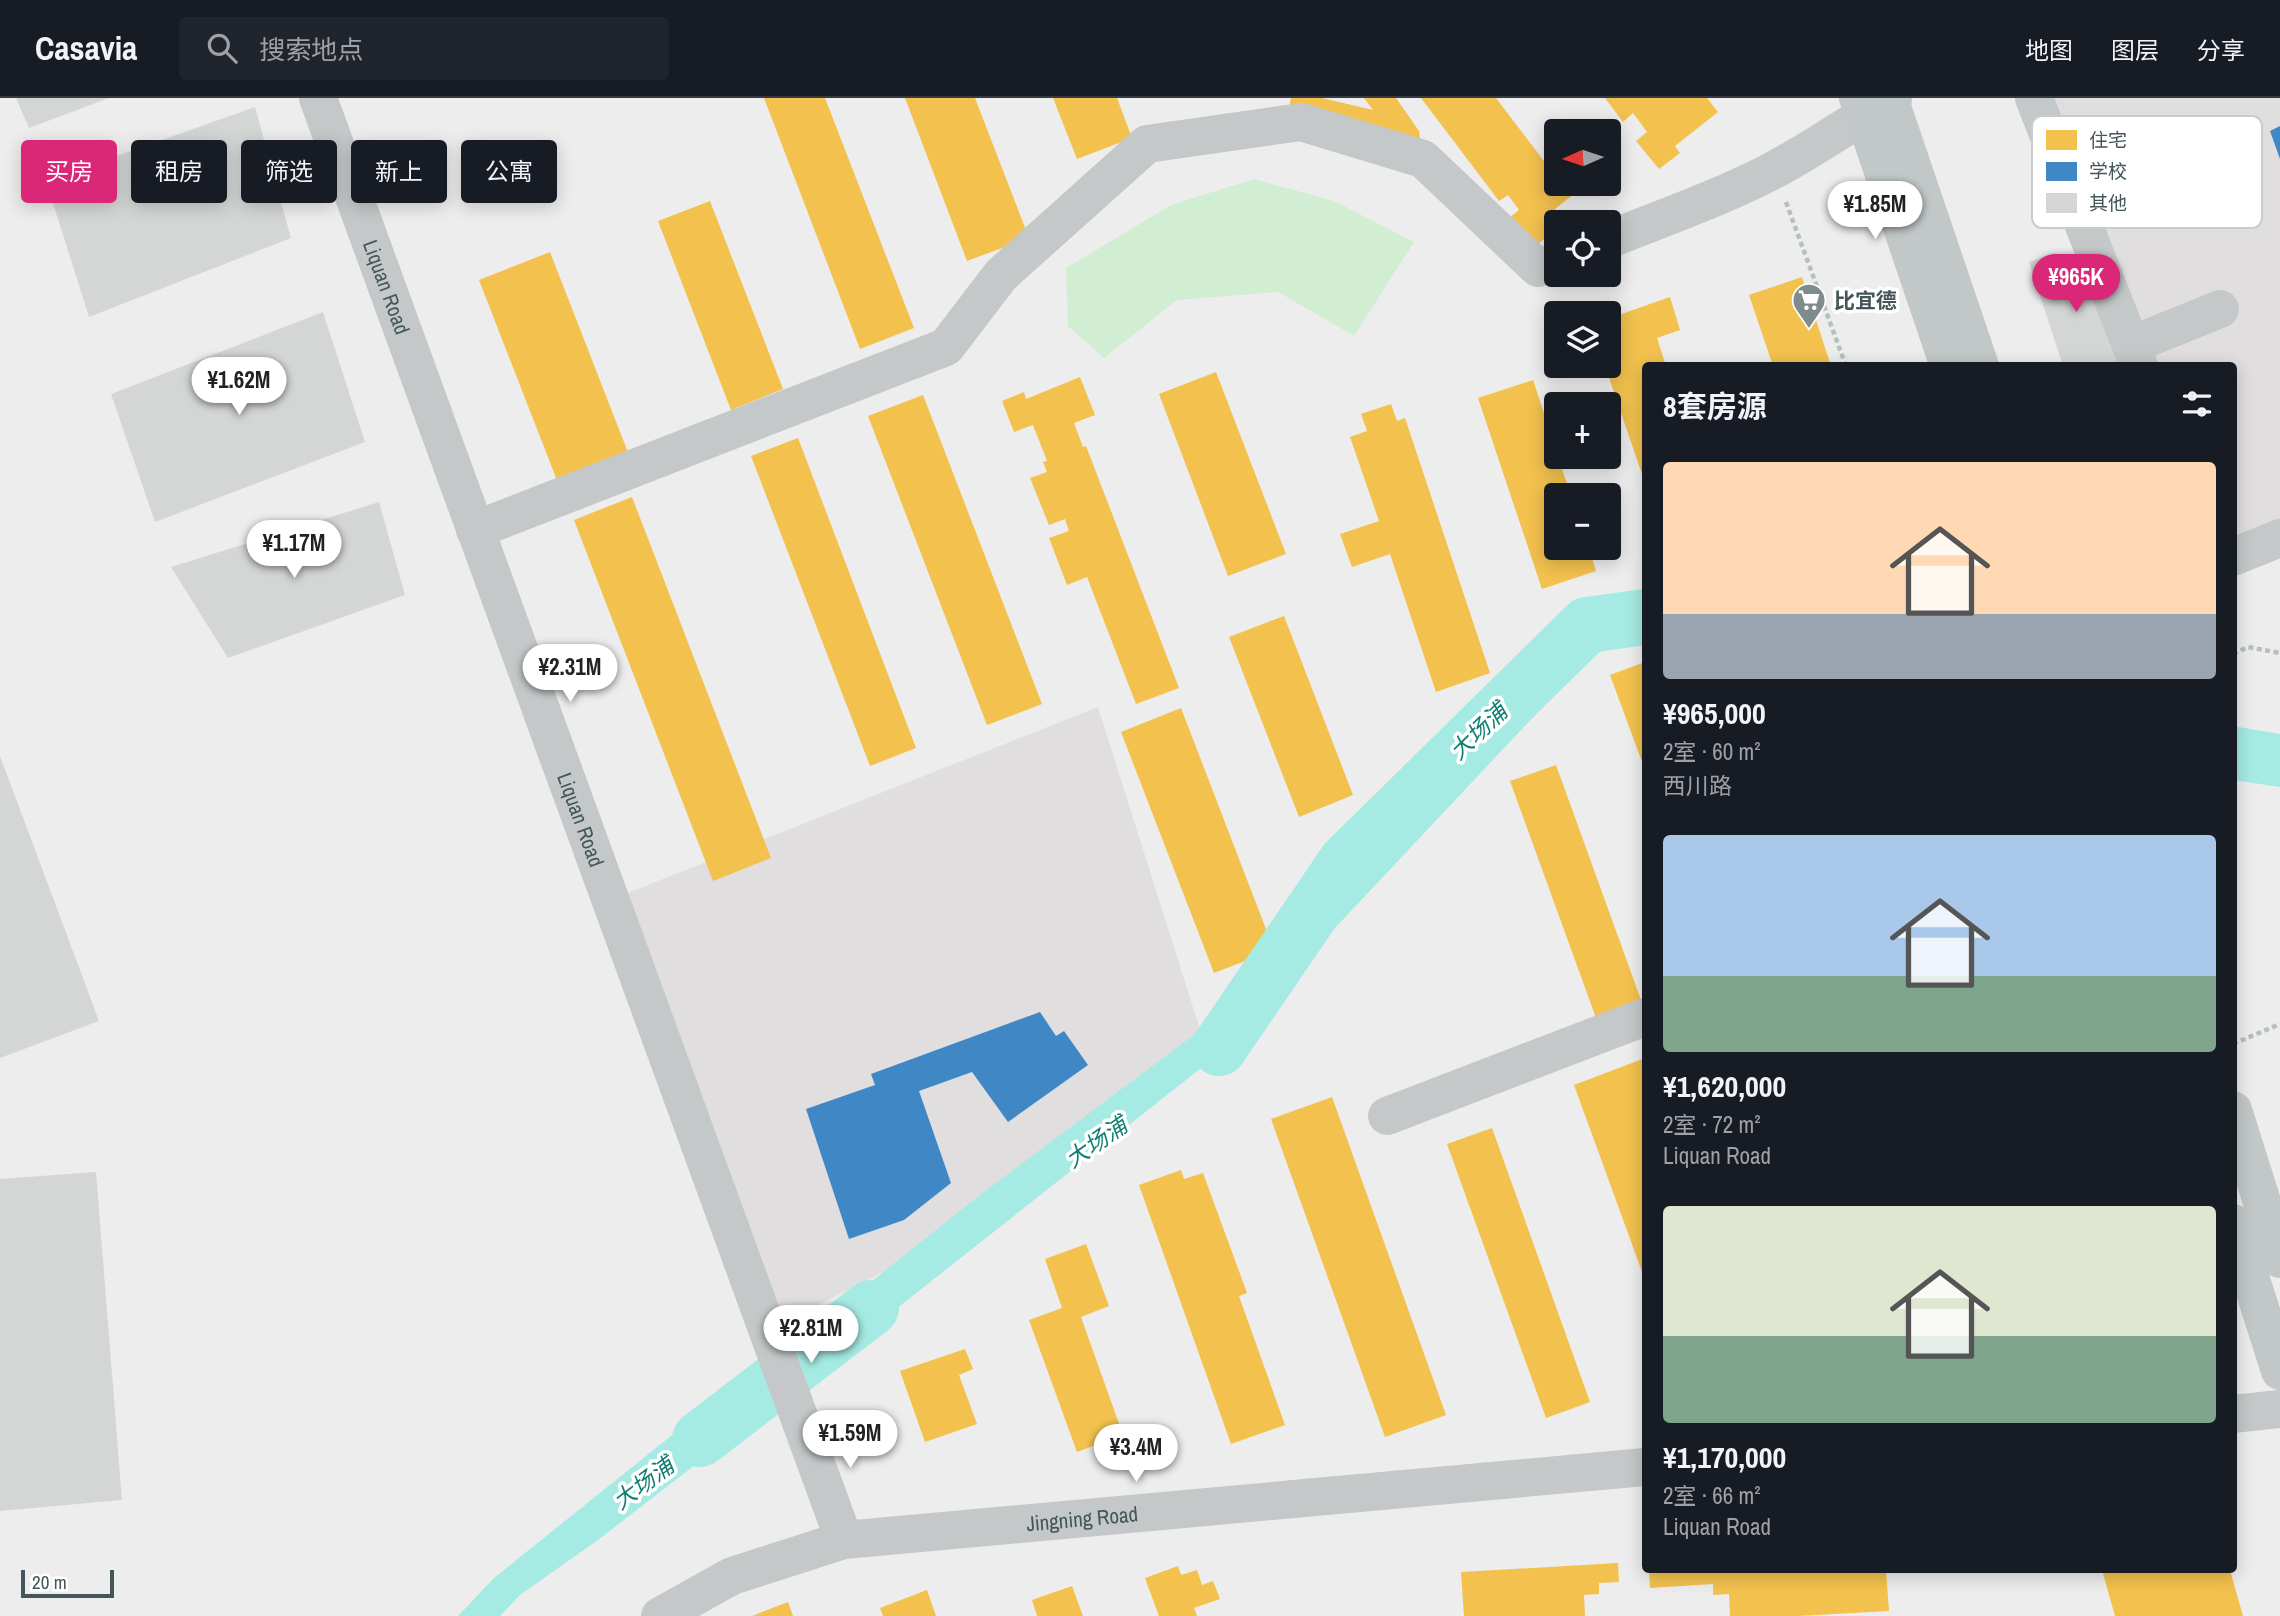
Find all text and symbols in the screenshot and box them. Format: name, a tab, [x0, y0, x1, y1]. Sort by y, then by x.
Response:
search box	[179, 17, 669, 80]
text: Casavia	[35, 26, 137, 70]
icon: search	[203, 29, 241, 67]
text: 搜索地点	[259, 32, 363, 67]
text: 地图	[2025, 34, 2073, 66]
text: 图层	[2111, 34, 2159, 66]
text: 分享	[2197, 34, 2245, 66]
legend	[2032, 116, 2262, 228]
north arrow	[1544, 119, 1620, 196]
map controls	[1544, 119, 1621, 560]
text: 住宅	[2089, 127, 2127, 153]
chip: 买房	[21, 140, 117, 203]
chip: 租房	[131, 140, 227, 203]
chip: 筛选	[241, 140, 337, 203]
chip: 新上	[351, 140, 447, 203]
chip: 公寓	[461, 140, 557, 203]
text: 学校	[2089, 158, 2127, 184]
pin: ¥1.85M	[1818, 181, 1932, 241]
text: ¥1.85M	[1844, 188, 1906, 219]
text: 其他	[2089, 190, 2127, 216]
button: locate	[1544, 210, 1621, 287]
street label: Liquan Road	[356, 236, 417, 338]
pin: ¥965K	[2027, 254, 2125, 314]
text: ¥965K	[2048, 261, 2104, 292]
supermarket icon: 比宜德	[1790, 281, 1828, 330]
place label: 比宜德	[1834, 286, 1897, 315]
button: layers	[1544, 301, 1621, 378]
pin: ¥1.62M	[182, 358, 296, 417]
text: ¥1.62M	[208, 364, 270, 395]
icon: filters	[2178, 385, 2216, 423]
text: 8套房源	[1663, 386, 1767, 426]
button: +	[1544, 392, 1621, 469]
button: −	[1544, 483, 1621, 560]
icon: home	[1877, 508, 2003, 634]
pin: ¥1.17M	[237, 520, 351, 580]
text: ¥1.17M	[263, 527, 325, 558]
pin: ¥2.31M	[513, 644, 627, 704]
text: ¥2.31M	[539, 651, 601, 682]
water label: 大场浦	[1442, 693, 1516, 766]
text: ¥965,000	[1663, 693, 1766, 733]
text: 2室 · 60 m²	[1663, 736, 1760, 767]
street label: Liquan Road	[551, 768, 612, 871]
text: 西川路	[1663, 770, 1732, 801]
icon: home	[1877, 880, 2003, 1006]
text: ¥1,620,000	[1663, 1066, 1786, 1106]
water label: 大场浦	[1059, 1107, 1136, 1174]
text: 2室 · 72 m²	[1663, 1109, 1760, 1140]
text: Liquan Road	[1663, 1140, 1771, 1171]
icon: home	[1877, 1251, 2003, 1377]
pin: ¥2.81M	[754, 1306, 868, 1365]
text: ¥2.81M	[780, 1312, 842, 1343]
pin: ¥1.59M	[793, 1410, 907, 1470]
text: ¥1.59M	[819, 1417, 881, 1448]
pin: ¥3.4M	[1087, 1424, 1185, 1484]
text: ¥3.4M	[1110, 1431, 1162, 1462]
text: ¥1,170,000	[1663, 1437, 1786, 1477]
water label: 大场浦	[606, 1447, 683, 1516]
text: 2室 · 66 m²	[1663, 1480, 1760, 1511]
street label: Jingning Road	[1025, 1499, 1139, 1538]
text: Liquan Road	[1663, 1511, 1771, 1542]
scale bar	[21, 1567, 114, 1599]
text: 20 m	[32, 1569, 67, 1595]

